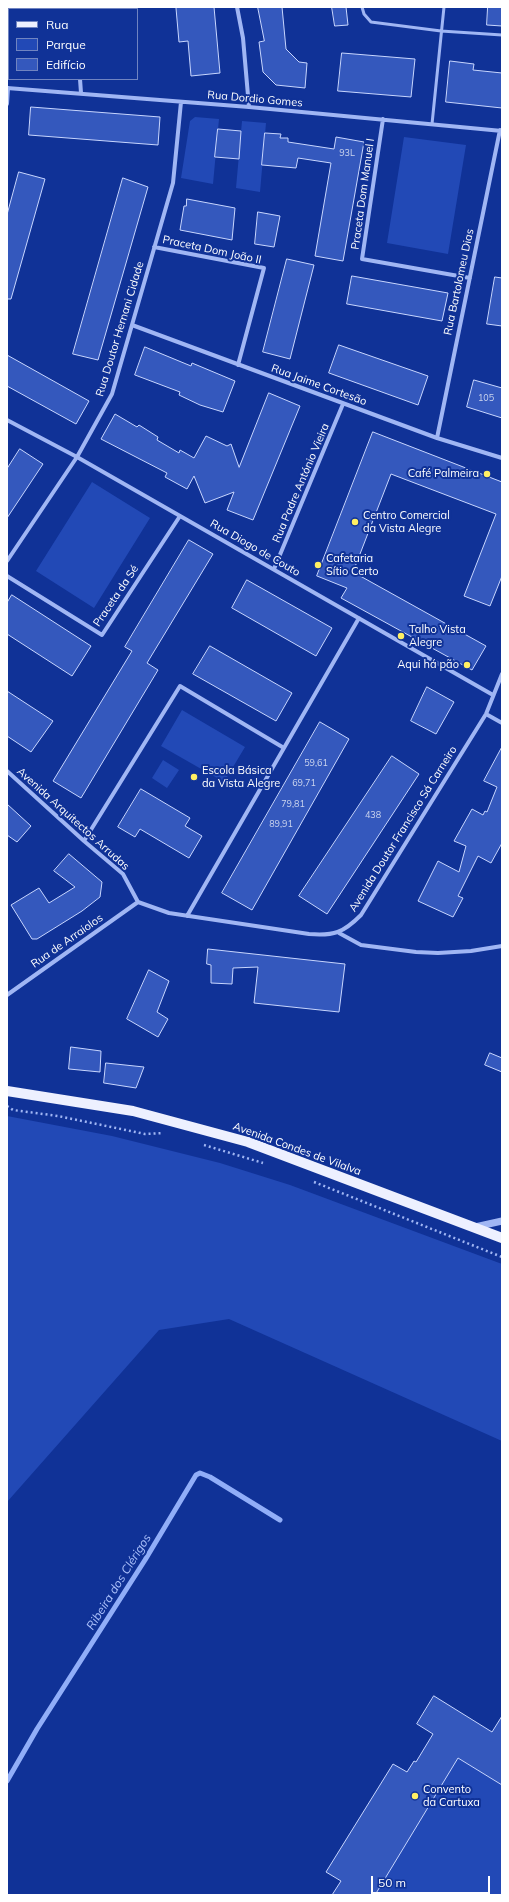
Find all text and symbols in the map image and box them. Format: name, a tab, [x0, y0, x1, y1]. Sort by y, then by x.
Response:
legend	[8, 8, 138, 80]
text: Rua	[46, 17, 68, 32]
text: Parque	[46, 37, 86, 52]
text: Edifício	[46, 57, 86, 72]
street label: Rua Dordio Gomes	[207, 88, 303, 110]
street label: Praceta Dom Manuel I	[349, 137, 377, 251]
house number: 93L	[339, 148, 355, 158]
street label: Rua Bartolomeu Dias	[441, 228, 477, 336]
street label: Praceta Dom João II	[161, 233, 263, 267]
street label: Rua Doutor Hernani Cidade	[93, 260, 147, 398]
street label: Rua Jaime Cortesão	[269, 362, 369, 408]
house number: 105	[478, 393, 494, 403]
street label: Rua Padre António Vieira	[270, 421, 332, 545]
place label: Café Palmeira	[408, 467, 479, 481]
marker: Café Palmeira	[482, 469, 492, 479]
place label: Centro Comercial da Vista Alegre	[363, 509, 450, 535]
street label: Rua Diogo de Couto	[208, 517, 302, 579]
marker: Centro Comercial da Vista Alegre	[350, 517, 360, 527]
place label: Cafetaria Sítio Certo	[326, 552, 379, 578]
marker: Cafetaria Sítio Certo	[313, 560, 323, 570]
street label: Praceta da Sé	[91, 563, 141, 629]
place label: Talho Vista Alegre	[409, 623, 466, 649]
marker: Talho Vista Alegre	[396, 631, 406, 641]
place label: Aqui há pão	[397, 658, 459, 672]
marker: Aqui há pão	[462, 660, 472, 670]
street label: Avenida Doutor Francisco Sá Carneiro	[346, 744, 460, 914]
house number: 59,61	[304, 758, 328, 768]
place label: Escola Básica da Vista Alegre	[202, 764, 280, 790]
street label: Avenida Arquitectos Arrudas	[14, 765, 132, 873]
marker: Escola Básica da Vista Alegre	[189, 772, 199, 782]
house number: 69,71	[292, 778, 316, 788]
house number: 79,81	[281, 799, 305, 809]
house number: 438	[365, 810, 381, 820]
house number: 89,91	[269, 819, 293, 829]
street label: Rua de Arraiolos	[29, 911, 105, 971]
street label: Avenida Condes de Vilalva	[231, 1120, 363, 1178]
water label: Ribeira dos Clérigos	[84, 1531, 154, 1633]
place label: Convento da Cartuxa	[423, 1783, 480, 1809]
marker: Convento da Cartuxa	[410, 1791, 420, 1801]
scale bar	[373, 1868, 492, 1894]
text: 50 m	[378, 1875, 406, 1890]

